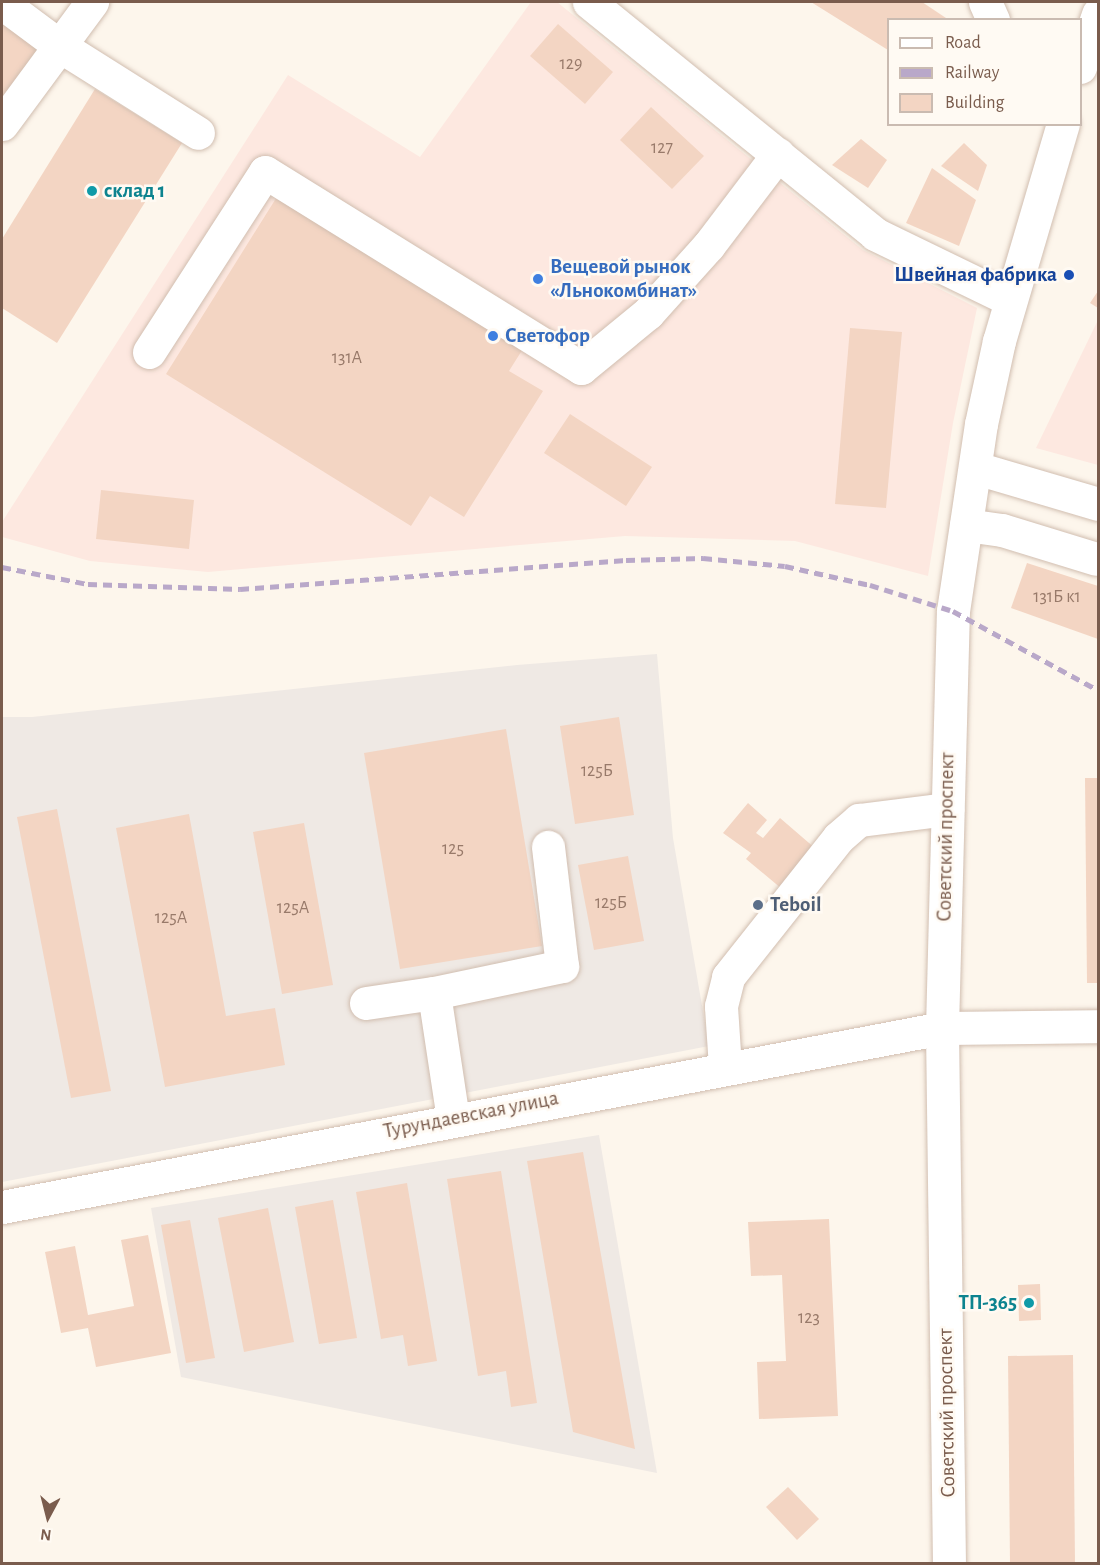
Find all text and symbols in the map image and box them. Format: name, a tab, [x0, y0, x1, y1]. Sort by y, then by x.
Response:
legend	[887, 18, 1082, 126]
text: Road	[945, 34, 981, 52]
house number: 129	[560, 53, 582, 75]
text: Railway	[945, 64, 999, 82]
text: Building	[945, 94, 1004, 112]
house number: 127	[651, 137, 673, 159]
place label: склад 1	[104, 178, 165, 204]
marker: склад 1	[85, 184, 99, 198]
place label: Вещевой рынок «Льнокомбинат»	[550, 254, 697, 304]
place label: Швейная фабрика	[894, 262, 1057, 288]
marker: Швейная фабрика	[1062, 268, 1076, 282]
marker: Вещевой рынок «Льнокомбинат»	[531, 272, 545, 286]
place label: Светофор	[505, 323, 590, 349]
marker: Светофор	[486, 329, 500, 343]
house number: 131А	[332, 347, 362, 369]
house number: 131Б к1	[1033, 586, 1081, 608]
street label: Советский проспект	[932, 752, 960, 922]
house number: 125Б	[581, 760, 613, 782]
house number: 125	[442, 838, 464, 860]
house number: 125Б	[595, 892, 627, 914]
place label: Teboil	[770, 892, 821, 918]
house number: 125А	[277, 897, 309, 919]
marker: Teboil	[751, 898, 765, 912]
house number: 125А	[155, 907, 187, 929]
street label: Турундаевская улица	[381, 1086, 561, 1144]
place label: ТП-365	[959, 1290, 1017, 1316]
marker: ТП-365	[1022, 1296, 1036, 1310]
house number: 123	[798, 1307, 820, 1329]
street label: Советский проспект	[933, 1328, 961, 1498]
north arrow	[18, 1487, 78, 1547]
text: N	[39, 1526, 52, 1543]

